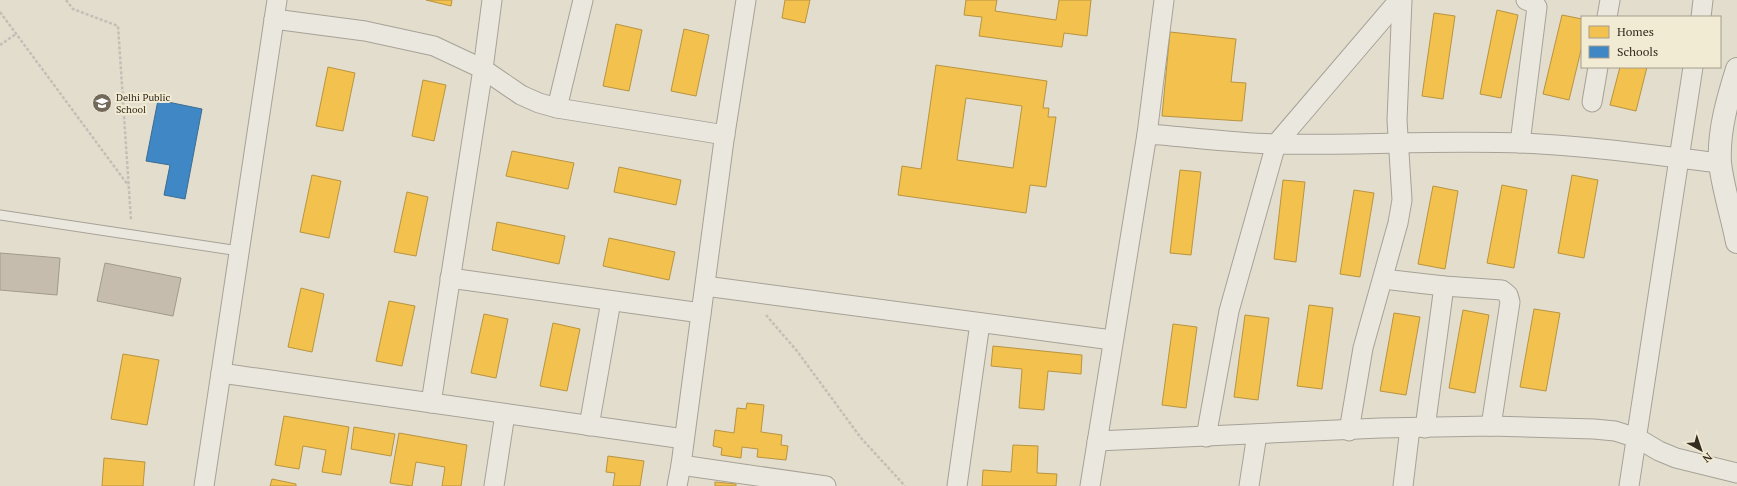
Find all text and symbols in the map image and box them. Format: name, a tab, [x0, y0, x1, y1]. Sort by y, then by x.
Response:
legend	[1581, 16, 1721, 68]
text: Homes	[1617, 24, 1654, 39]
text: Schools	[1617, 44, 1658, 59]
place label: Delhi Public School	[116, 91, 171, 116]
school or university icon: Delhi Public School	[91, 92, 113, 114]
north arrow	[1681, 430, 1721, 470]
text: N	[1699, 450, 1715, 466]

